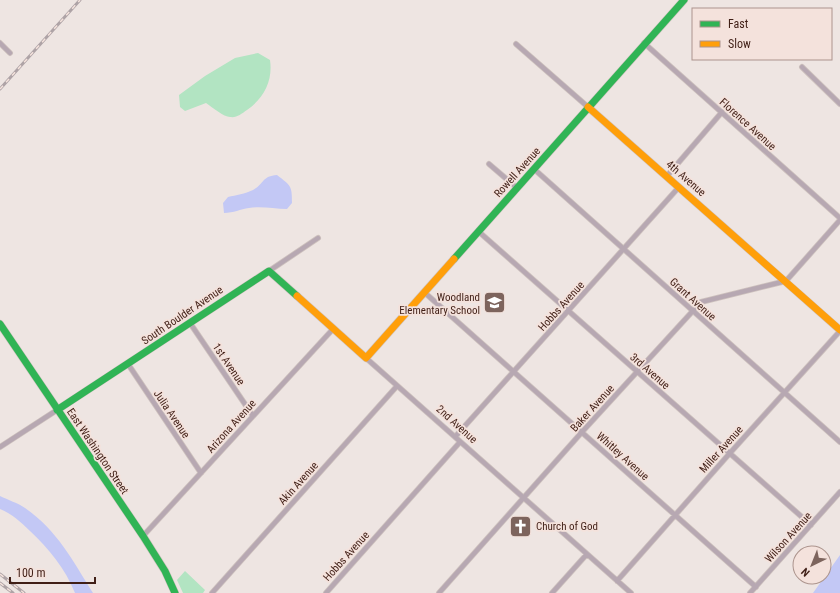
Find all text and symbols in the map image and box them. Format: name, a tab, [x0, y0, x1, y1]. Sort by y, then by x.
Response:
legend	[692, 8, 832, 60]
text: Fast	[728, 17, 749, 31]
text: Slow	[728, 37, 751, 51]
street label: Florence Avenue	[717, 96, 779, 153]
street label: Rowell Avenue	[491, 145, 543, 200]
street label: 4th Avenue	[663, 158, 708, 199]
street label: Grant Avenue	[667, 275, 718, 324]
street label: Hobbs Avenue	[536, 279, 587, 334]
street label: South Boulder Avenue	[139, 283, 225, 347]
school or university icon: Woodland Elementary School	[482, 290, 508, 316]
place label: Woodland Elementary School	[399, 291, 480, 317]
street label: 1st Avenue	[210, 341, 247, 388]
street label: 3rd Avenue	[627, 351, 672, 392]
street label: Baker Avenue	[568, 382, 617, 435]
street label: Julia Avenue	[151, 388, 192, 441]
street label: Arizona Avenue	[204, 397, 259, 456]
street label: 2nd Avenue	[434, 403, 480, 446]
street label: East Washington Street	[64, 406, 131, 497]
street label: Miller Avenue	[697, 423, 746, 475]
street label: Whitley Avenue	[594, 430, 651, 483]
street label: Akin Avenue	[276, 459, 321, 508]
street label: Wilson Avenue	[762, 509, 814, 565]
church icon: Church of God	[507, 513, 533, 539]
place label: Church of God	[536, 520, 598, 533]
street label: Hobbs Avenue	[321, 529, 372, 584]
north arrow	[792, 545, 832, 585]
scale bar	[10, 559, 95, 585]
text: N	[798, 565, 812, 579]
text: 100 m	[16, 566, 46, 580]

